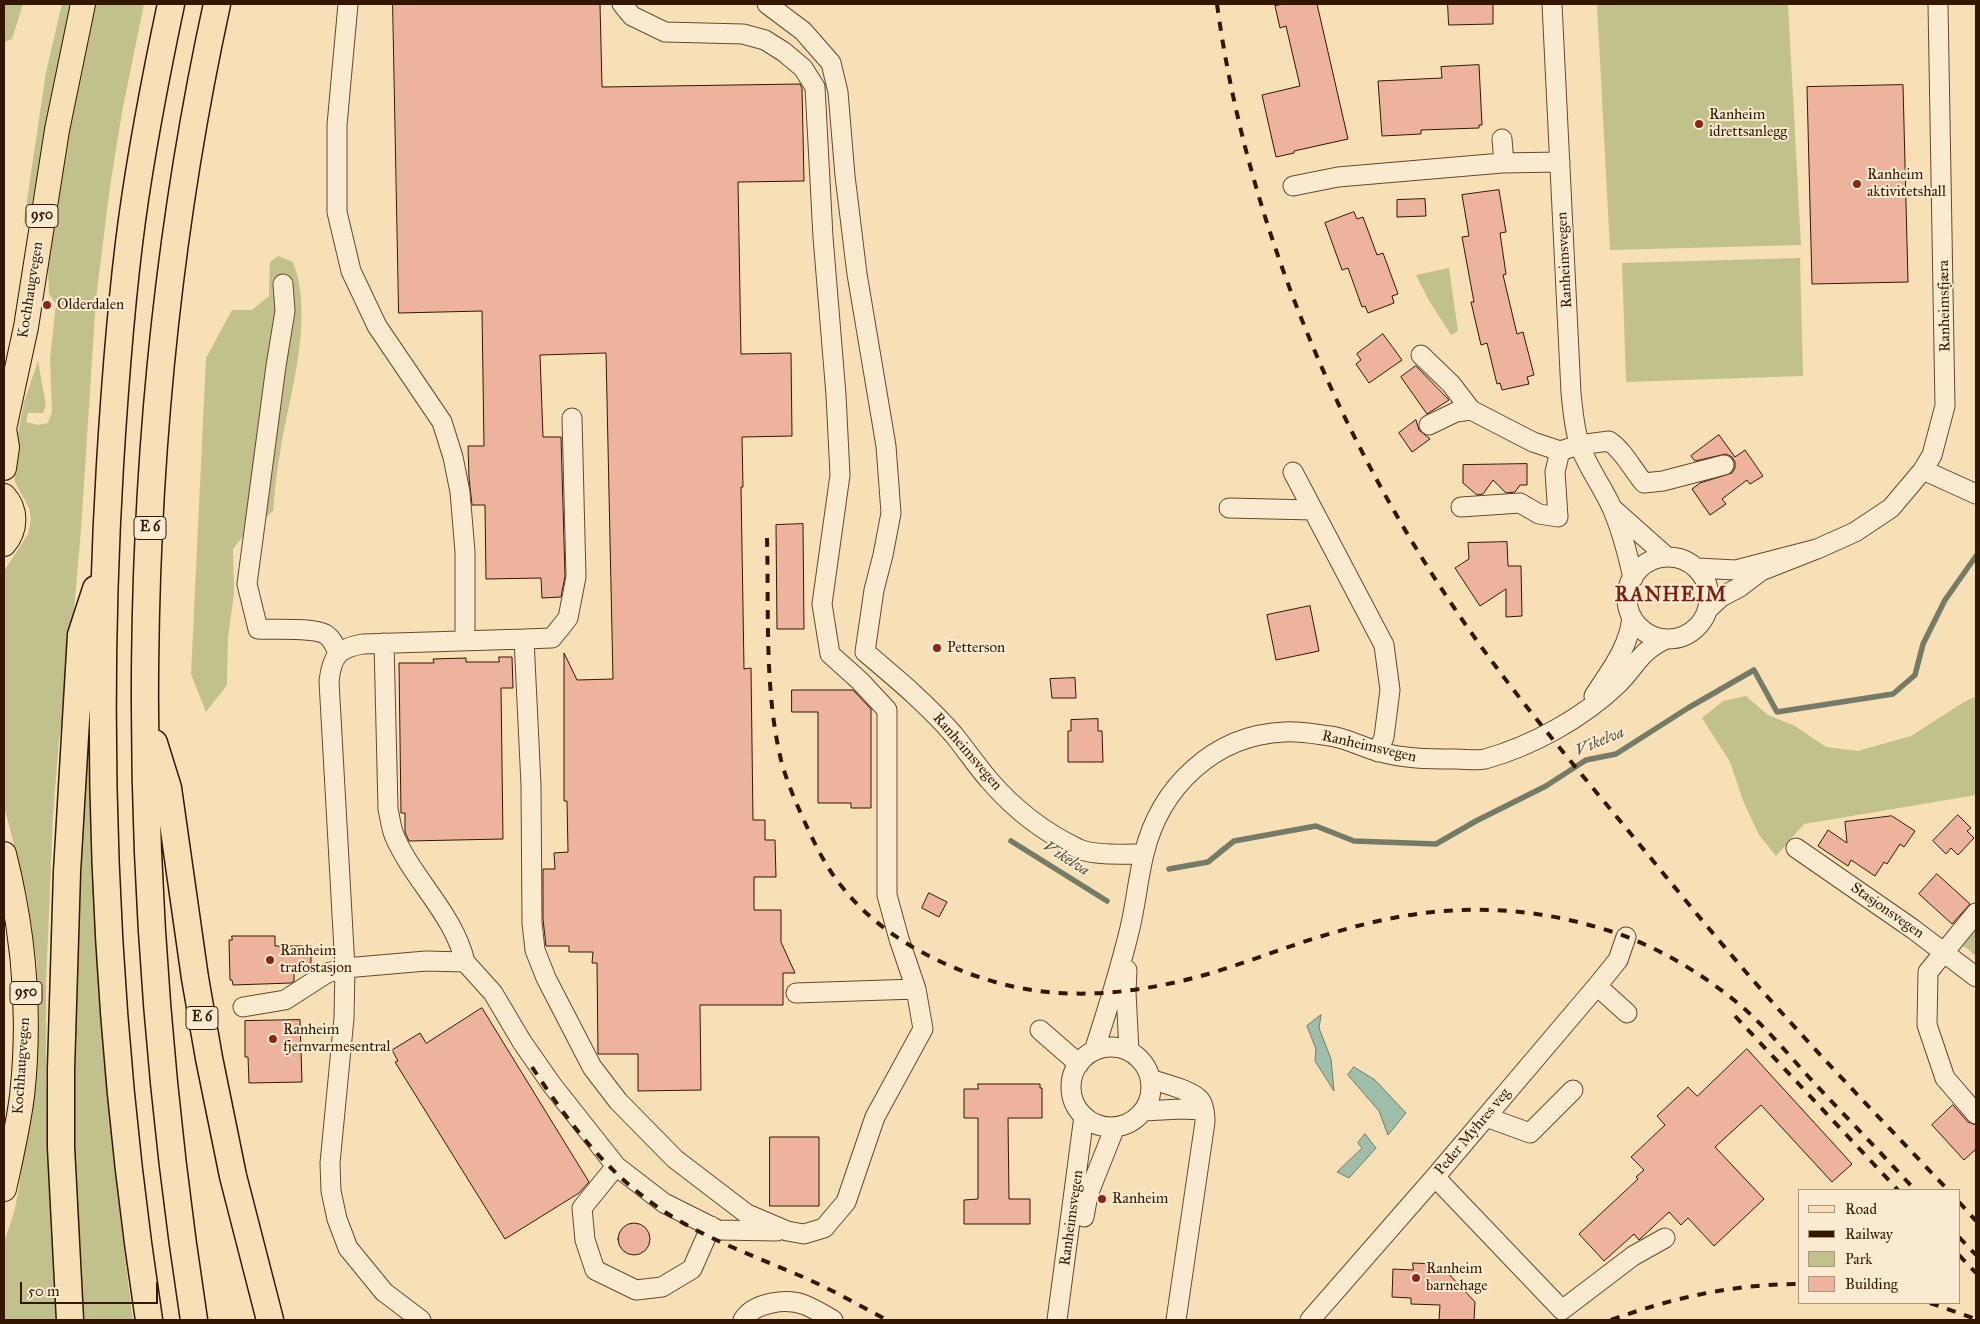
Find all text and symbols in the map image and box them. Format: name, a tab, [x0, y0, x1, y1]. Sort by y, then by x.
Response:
place label: Ranheim idrettsanlegg	[1709, 106, 1787, 141]
marker: Ranheim idrettsanlegg	[1693, 118, 1705, 130]
place label: Ranheim aktivitetshall	[1867, 166, 1946, 201]
marker: Ranheim aktivitetshall	[1851, 178, 1863, 190]
road number: 950	[26, 205, 58, 228]
street label: Ranheimsvegen	[1553, 211, 1577, 309]
street label: Kochhaugvegen	[14, 241, 48, 339]
street label: Ranheimsfjæra	[1935, 260, 1955, 352]
place label: Olderdalen	[57, 296, 124, 314]
marker: Olderdalen	[41, 299, 53, 311]
road number: E 6	[134, 516, 166, 540]
district label: RANHEIM	[1614, 584, 1728, 608]
place label: Petterson	[947, 639, 1005, 657]
marker: Petterson	[931, 642, 943, 654]
street label: Ranheimsvegen	[929, 710, 1005, 794]
water label: Vikelva	[1573, 723, 1627, 761]
street label: Ranheimsvegen	[1320, 727, 1418, 767]
water label: Vikelva	[1039, 837, 1093, 881]
street label: Stasjonsvegen	[1847, 879, 1927, 943]
place label: Ranheim trafostasjon	[280, 942, 352, 977]
marker: Ranheim trafostasjon	[264, 954, 276, 966]
road number: 950	[10, 981, 42, 1004]
road number: E 6	[186, 1006, 218, 1030]
street label: Kochhaugvegen	[10, 1017, 34, 1115]
place label: Ranheim fjernvarmesentral	[283, 1021, 390, 1056]
marker: Ranheim fjernvarmesentral	[267, 1033, 279, 1045]
street label: Peder Myhres veg	[1431, 1085, 1515, 1179]
street label: Ranheimsvegen	[1056, 1169, 1088, 1267]
legend	[1798, 1189, 1960, 1304]
place label: Ranheim	[1112, 1190, 1168, 1208]
marker: Ranheim	[1096, 1193, 1108, 1205]
text: Road	[1845, 1200, 1877, 1218]
text: Railway	[1845, 1225, 1893, 1243]
text: Park	[1845, 1250, 1872, 1268]
place label: Ranheim barnehage	[1426, 1260, 1487, 1295]
scale bar	[22, 1272, 160, 1304]
marker: Ranheim barnehage	[1410, 1272, 1422, 1284]
text: Building	[1845, 1275, 1898, 1293]
text: 50 m	[28, 1282, 60, 1300]

